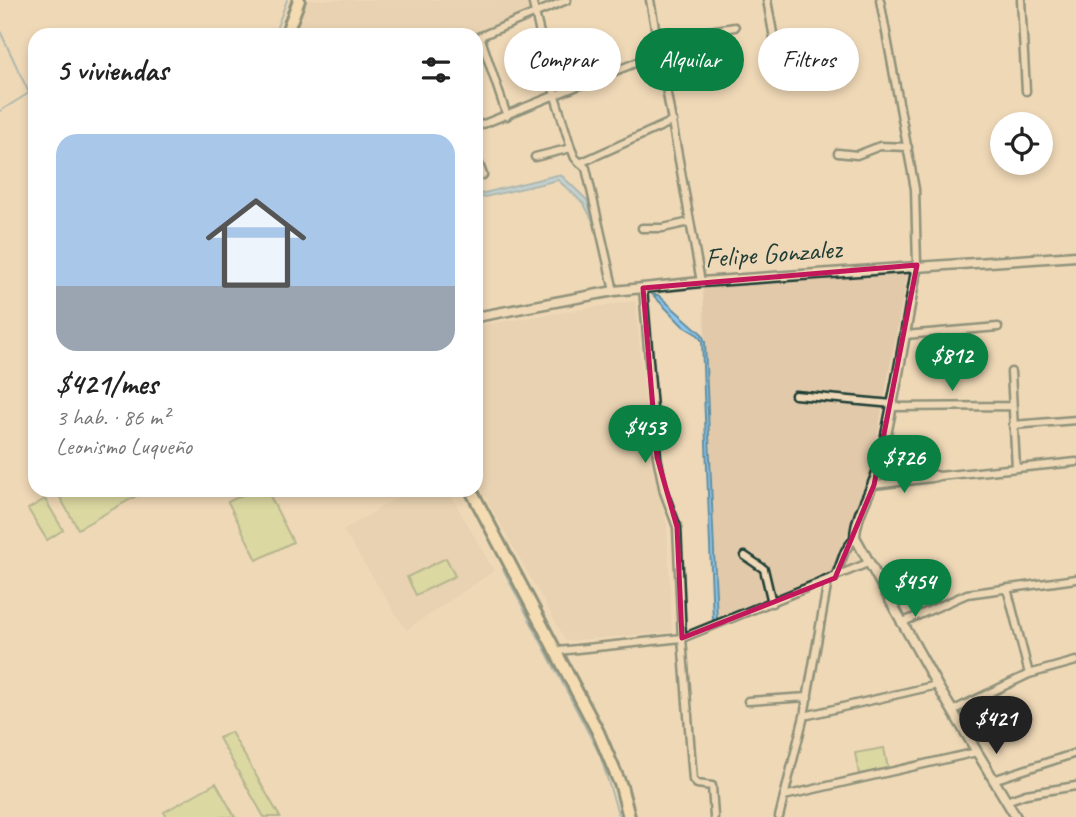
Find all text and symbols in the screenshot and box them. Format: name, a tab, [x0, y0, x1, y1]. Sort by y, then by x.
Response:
chip: Comprar	[504, 28, 621, 91]
chip: Alquilar	[635, 28, 744, 91]
chip: Filtros	[758, 28, 859, 91]
text: 5 viviendas	[56, 51, 168, 89]
icon: filters	[417, 51, 455, 89]
map controls	[990, 112, 1053, 175]
button: locate	[990, 112, 1053, 175]
icon: home	[193, 180, 319, 306]
street label: Felipe Gonzalez	[703, 231, 845, 275]
pin: $812	[911, 334, 993, 393]
text: $812	[931, 341, 973, 370]
text: $421/mes	[56, 365, 158, 403]
text: 3 hab. · 86 m²	[56, 403, 169, 432]
pin: $453	[604, 406, 686, 465]
text: $453	[624, 413, 666, 442]
text: Leonismo Luqueño	[56, 432, 192, 461]
pin: $726	[863, 435, 945, 495]
text: $726	[883, 443, 925, 472]
pin: $454	[874, 560, 956, 619]
text: $454	[894, 567, 936, 596]
pin: $421	[955, 696, 1037, 756]
text: $421	[975, 704, 1017, 733]

